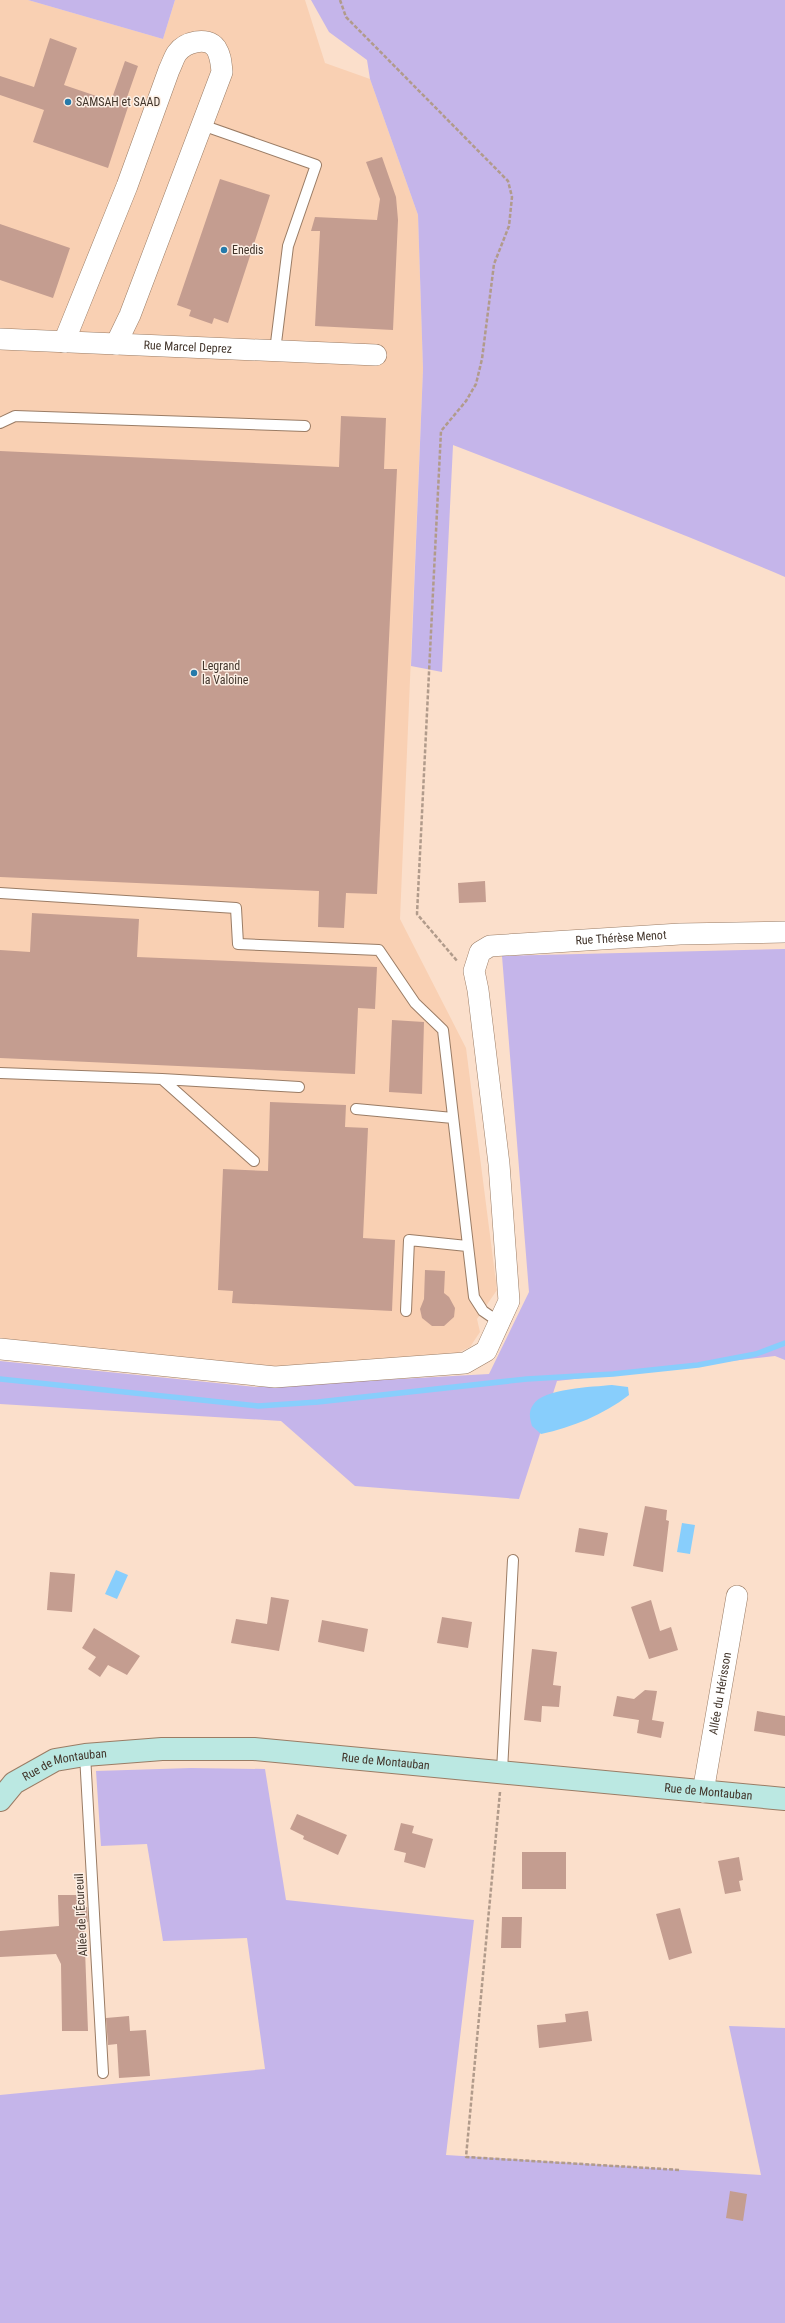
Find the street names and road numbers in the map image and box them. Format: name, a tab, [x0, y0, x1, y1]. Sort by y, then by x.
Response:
street label: Rue Marcel Deprez	[143, 338, 232, 356]
street label: Rue Thérèse Menot	[575, 928, 667, 948]
street label: Allée du Hérisson	[706, 1651, 734, 1736]
street label: Rue de Montauban	[20, 1746, 107, 1784]
street label: Rue de Montauban	[341, 1750, 431, 1773]
street label: Rue de Montauban	[664, 1781, 753, 1803]
street label: Allée de l'Écureuil	[71, 1873, 90, 1957]

